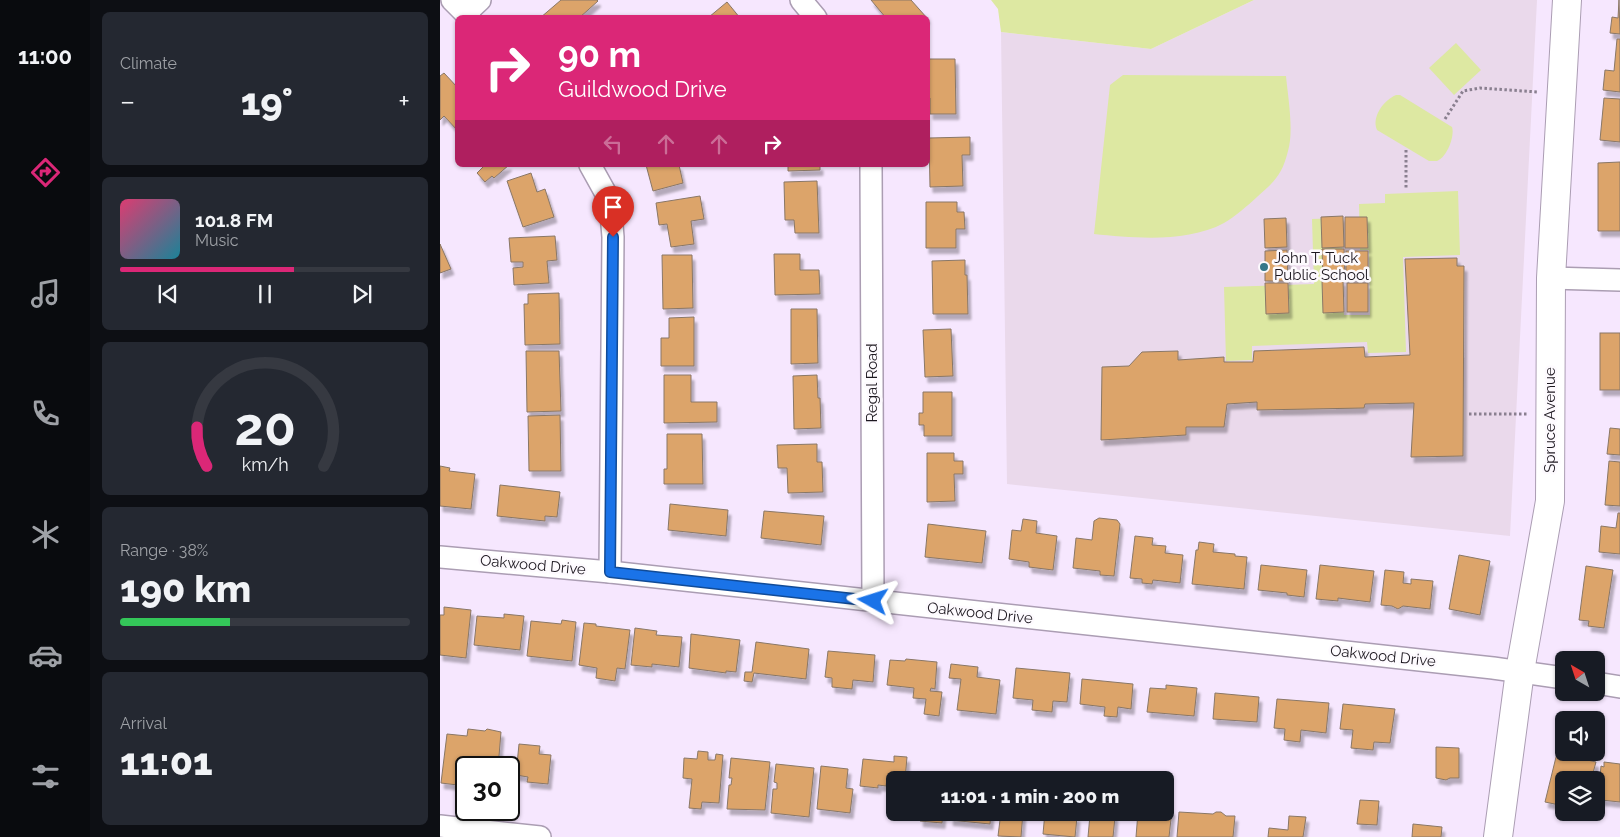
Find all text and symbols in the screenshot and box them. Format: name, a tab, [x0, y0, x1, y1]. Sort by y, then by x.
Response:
text: 90 m	[558, 34, 641, 75]
icon: right	[475, 35, 540, 100]
text: 11:00	[18, 43, 72, 69]
text: Climate	[120, 54, 177, 73]
text: Guildwood Drive	[558, 76, 727, 102]
text: 19°	[241, 79, 293, 124]
text: −	[120, 85, 135, 118]
text: +	[398, 85, 410, 118]
icon: left	[599, 130, 627, 158]
icon: ahead	[652, 130, 680, 158]
icon: ahead	[705, 130, 733, 158]
icon: right	[758, 130, 786, 158]
icon: directions	[28, 155, 63, 190]
pin	[592, 186, 634, 237]
icon: arrive	[599, 193, 627, 221]
text: 101.8 FM	[195, 209, 273, 231]
text: Music	[195, 231, 239, 250]
place label: John T. Tuck Public School	[1274, 249, 1370, 284]
marker: John T. Tuck Public School	[1258, 261, 1270, 273]
icon: music	[28, 276, 63, 311]
icon: previous	[154, 280, 182, 308]
icon: pause	[251, 280, 279, 308]
icon: next	[348, 280, 376, 308]
street label: Regal Road	[863, 343, 881, 423]
street label: Spruce Avenue	[1541, 367, 1559, 473]
icon: phone	[28, 396, 63, 431]
text: 20	[234, 396, 296, 457]
text: km/h	[241, 454, 289, 475]
icon: climate	[28, 517, 63, 552]
text: Range · 38%	[120, 541, 208, 560]
street label: Oakwood Drive	[479, 551, 587, 579]
text: 190 km	[120, 566, 251, 611]
position arrow	[846, 574, 898, 626]
street label: Oakwood Drive	[926, 599, 1034, 628]
icon: car	[28, 638, 63, 673]
street label: Oakwood Drive	[1329, 642, 1437, 671]
north arrow	[1555, 651, 1605, 701]
map controls	[1555, 651, 1605, 821]
button: sound	[1555, 711, 1605, 761]
text: Arrival	[120, 714, 167, 733]
text: 11:01	[120, 739, 213, 784]
speed limit sign: 30	[455, 756, 520, 821]
icon: filters	[28, 759, 63, 794]
button: layers	[1555, 771, 1605, 821]
text: 11:01 · 1 min · 200 m	[941, 785, 1119, 807]

